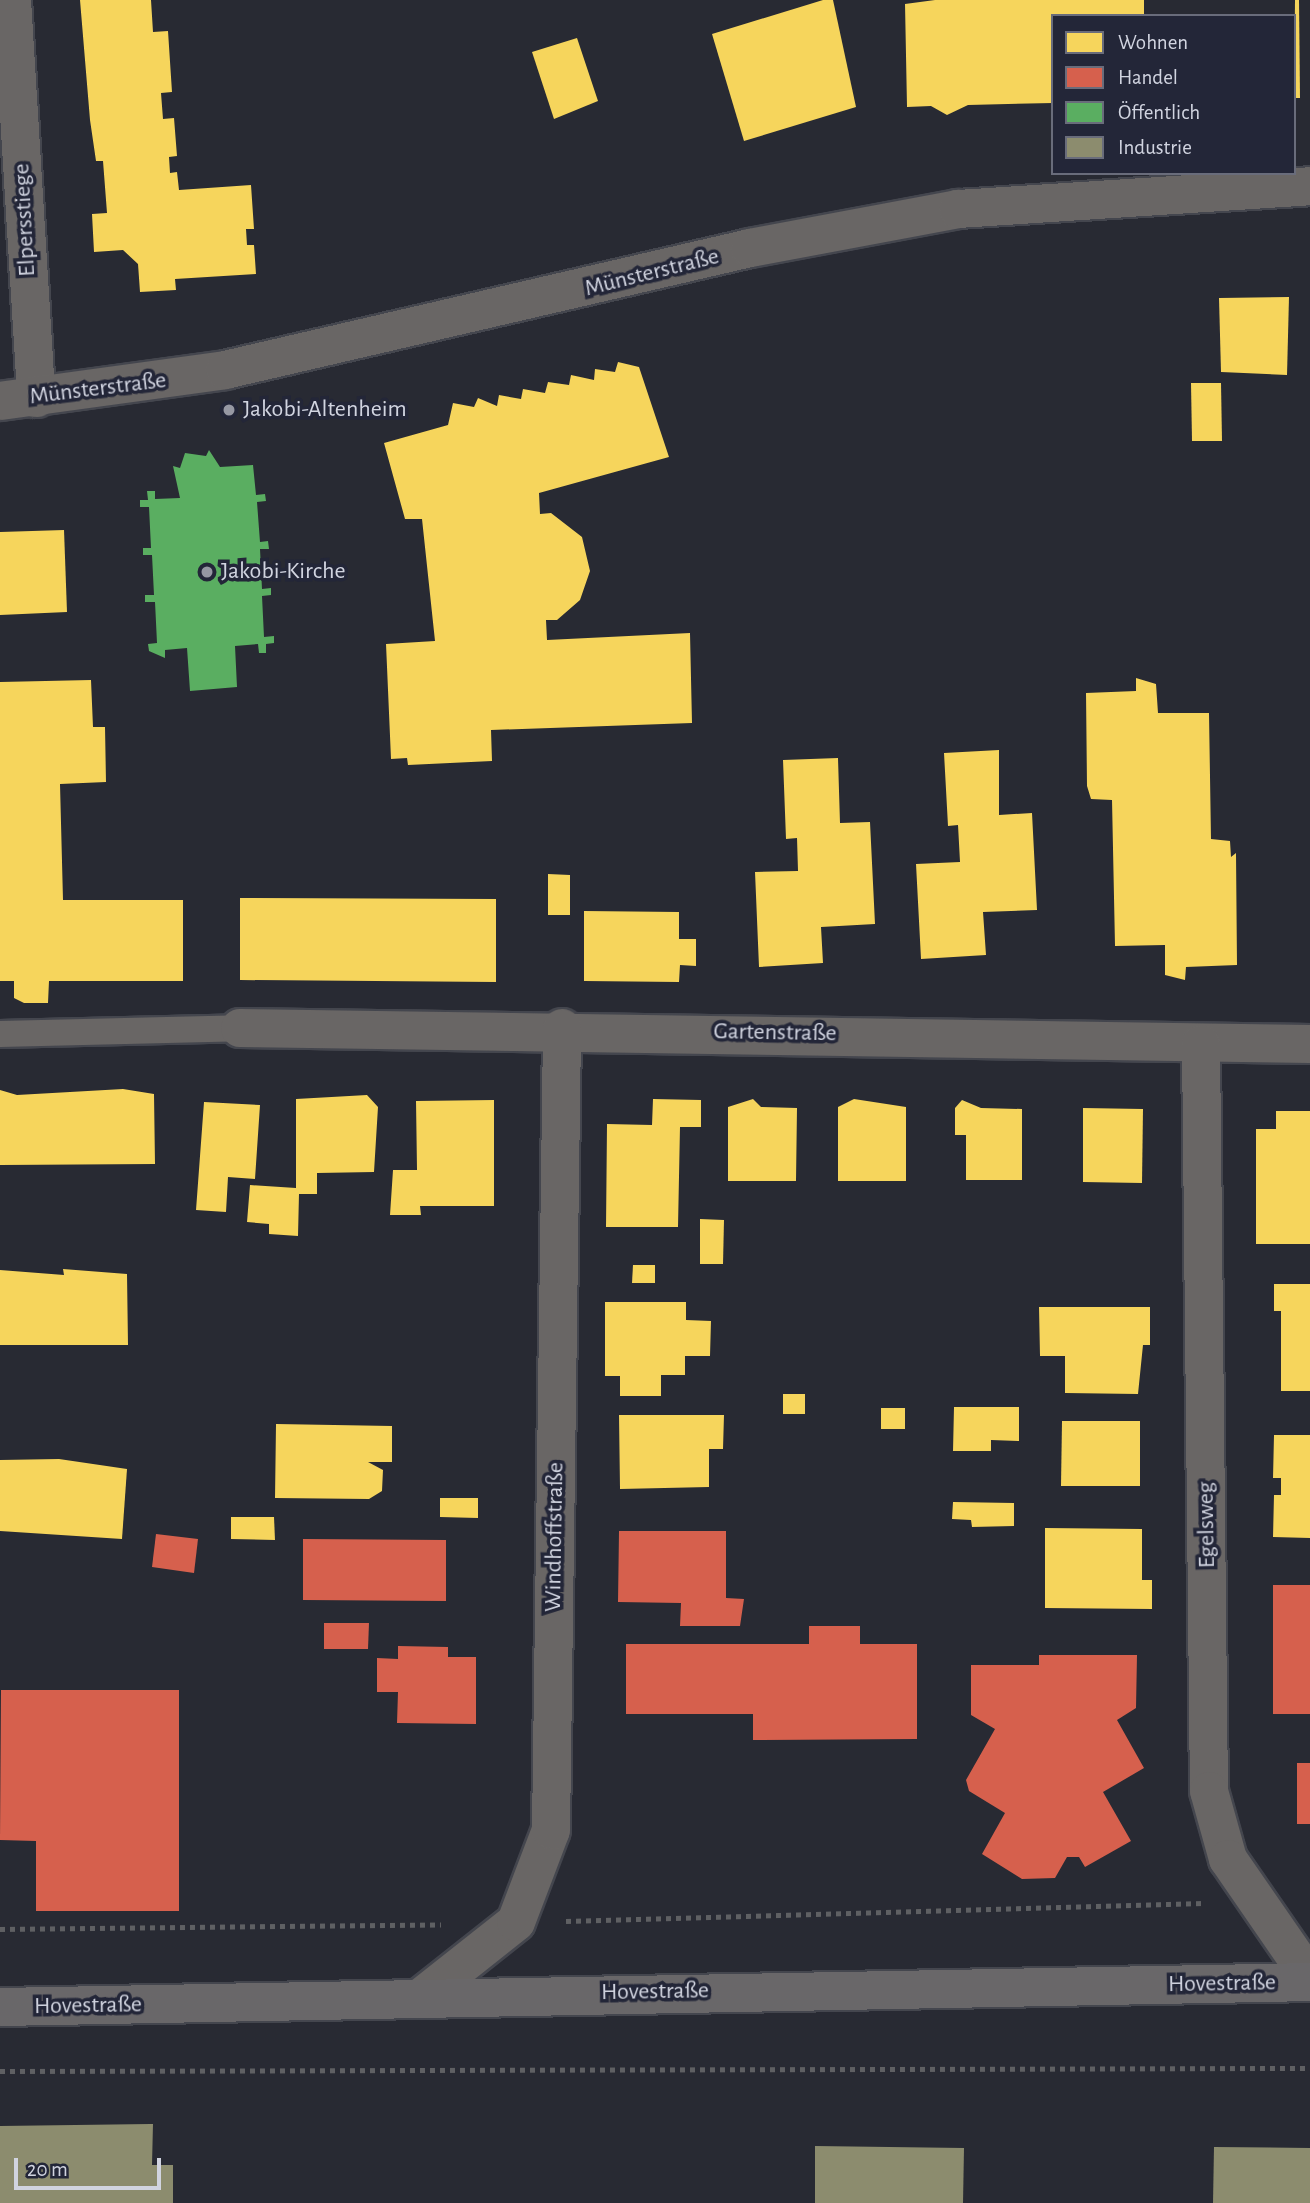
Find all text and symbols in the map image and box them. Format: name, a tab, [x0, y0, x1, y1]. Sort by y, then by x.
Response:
legend	[1051, 14, 1296, 175]
text: Wohnen	[1118, 32, 1188, 53]
text: Handel	[1118, 67, 1178, 88]
text: Öffentlich	[1118, 102, 1200, 123]
text: Industrie	[1118, 137, 1192, 158]
street label: Elpersstiege	[8, 163, 42, 277]
street label: Münsterstraße	[582, 242, 722, 304]
street label: Münsterstraße	[28, 366, 168, 412]
place label: Jakobi-Altenheim	[243, 396, 407, 424]
marker: Jakobi-Altenheim	[221, 402, 237, 418]
place label: Jakobi-Kirche	[221, 558, 346, 586]
marker: Jakobi-Kirche	[199, 564, 215, 580]
street label: Gartenstraße	[713, 1018, 837, 1048]
street label: Windhoffstraße	[539, 1462, 571, 1612]
street label: Egelsweg	[1192, 1482, 1222, 1568]
street label: Hovestraße	[1168, 1969, 1276, 1999]
street label: Hovestraße	[601, 1977, 709, 2007]
street label: Hovestraße	[34, 1991, 142, 2021]
scale bar	[18, 2144, 164, 2188]
text: 20 m	[27, 2159, 68, 2180]

